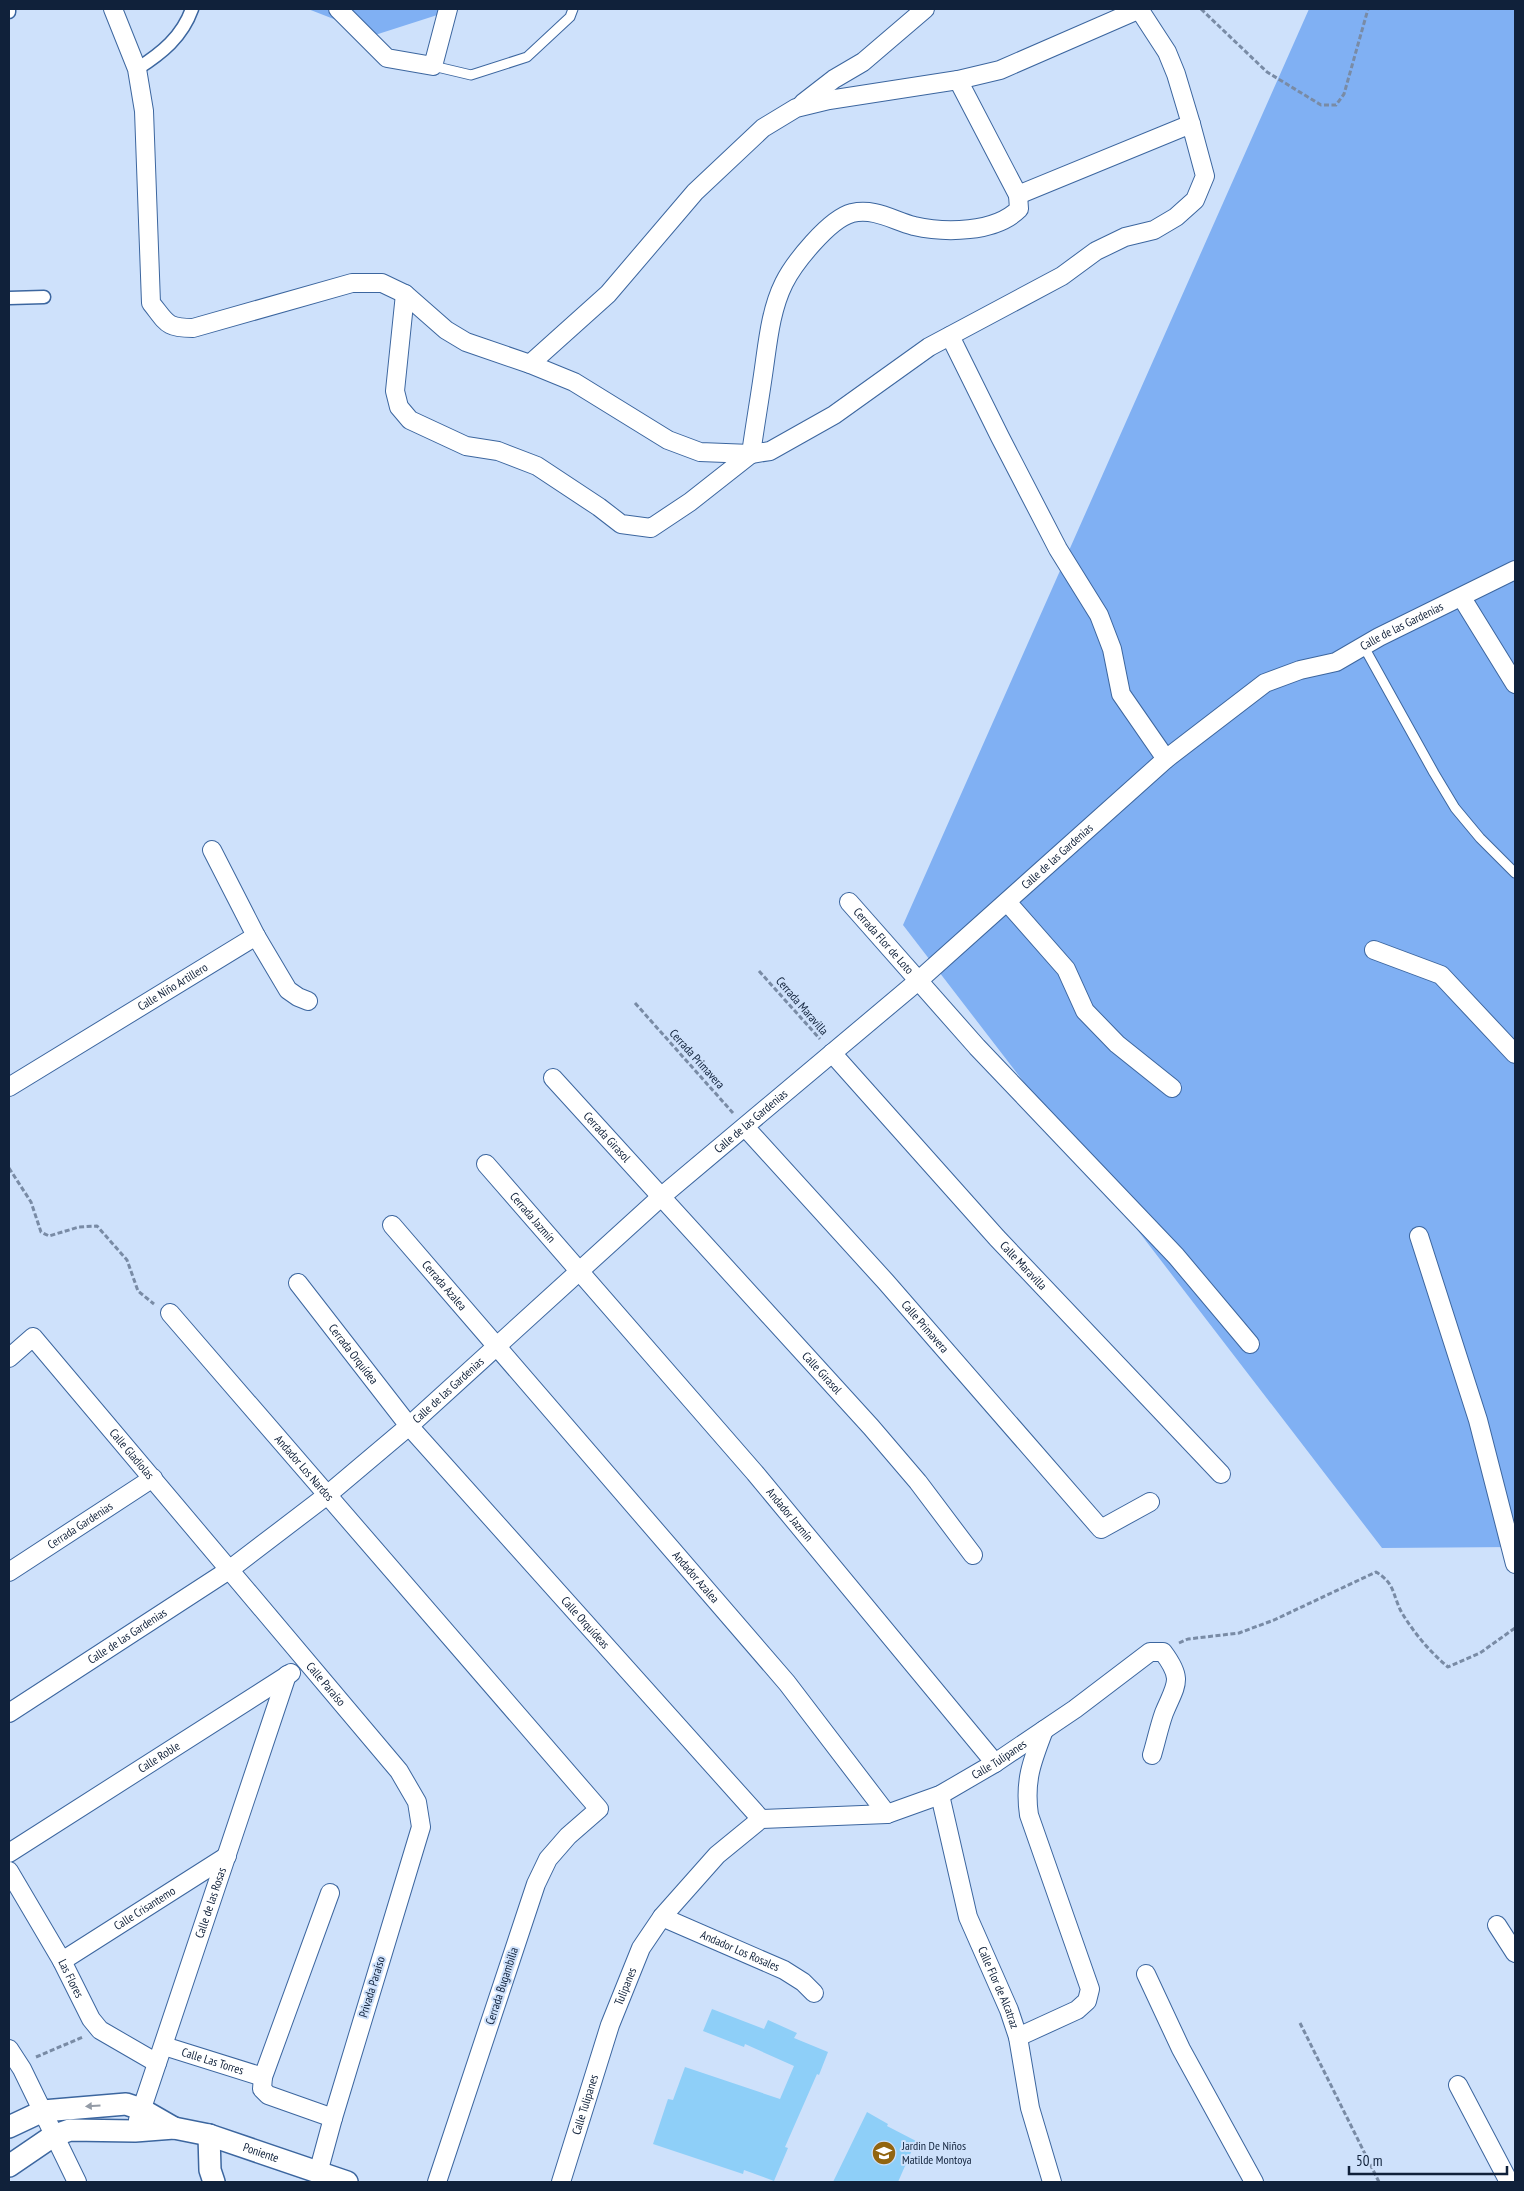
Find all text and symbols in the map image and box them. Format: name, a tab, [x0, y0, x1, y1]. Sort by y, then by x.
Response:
street label: Calle de las Gardenias	[1357, 599, 1446, 653]
street label: Calle de las Gardenias	[1018, 820, 1096, 892]
street label: Cerrada Flor de Loto	[850, 904, 917, 977]
street label: Calle Niño Artillero	[135, 959, 210, 1014]
street label: Cerrada Maravilla	[773, 973, 832, 1038]
street label: Cerrada Primavera	[667, 1026, 728, 1092]
street label: Calle de las Gardenias	[711, 1086, 790, 1156]
street label: Cerrada Girasol	[581, 1109, 634, 1165]
street label: Cerrada Jazmín	[507, 1189, 559, 1245]
street label: Calle Maravilla	[997, 1238, 1050, 1293]
street label: Cerrada Azalea	[419, 1257, 470, 1313]
street label: Calle Primavera	[899, 1297, 952, 1356]
street label: Cerrada Orquídea	[326, 1321, 382, 1387]
street label: Calle Girasol	[799, 1348, 845, 1397]
street label: Calle de las Gardenias	[409, 1354, 487, 1426]
street label: Calle Gladiolas	[107, 1425, 158, 1482]
street label: Andador Los Nardos	[272, 1432, 337, 1504]
street label: Andador Jazmín	[764, 1485, 817, 1544]
street label: Cerrada Gardenias	[44, 1498, 115, 1552]
street label: Andador Azalea	[669, 1548, 723, 1606]
street label: Calle Orquídeas	[558, 1593, 613, 1652]
street label: Calle de las Gardenias	[85, 1605, 169, 1667]
street label: Calle Paraíso	[303, 1659, 349, 1709]
street label: Calle Tulipanes	[969, 1736, 1029, 1782]
street label: Calle Roble	[135, 1738, 183, 1776]
street label: Calle de las Rosas	[191, 1865, 229, 1940]
street label: Calle Crisantemo	[111, 1883, 178, 1933]
street label: Andador Los Rosales	[698, 1927, 782, 1974]
street label: Calle Flor de Alcatraz	[975, 1944, 1023, 2030]
street label: Cerrada Bugambilia	[482, 1945, 521, 2027]
street label: Privada Paraíso	[355, 1955, 388, 2019]
street label: Las Flores	[55, 1956, 87, 2000]
street label: Tulipanes	[611, 1965, 639, 2007]
street label: Calle Las Torres	[180, 2044, 246, 2078]
street label: Calle Tulipanes	[568, 2073, 601, 2136]
one-way arrow	[85, 2103, 101, 2111]
place label: Jardin De Niños Matilde Montoya	[901, 2138, 972, 2167]
street label: Poniente	[241, 2139, 281, 2165]
school or university icon: Jardin De Niños Matilde Montoya	[871, 2140, 897, 2166]
scale bar	[1349, 2144, 1506, 2176]
text: 50 m	[1356, 2151, 1382, 2170]

